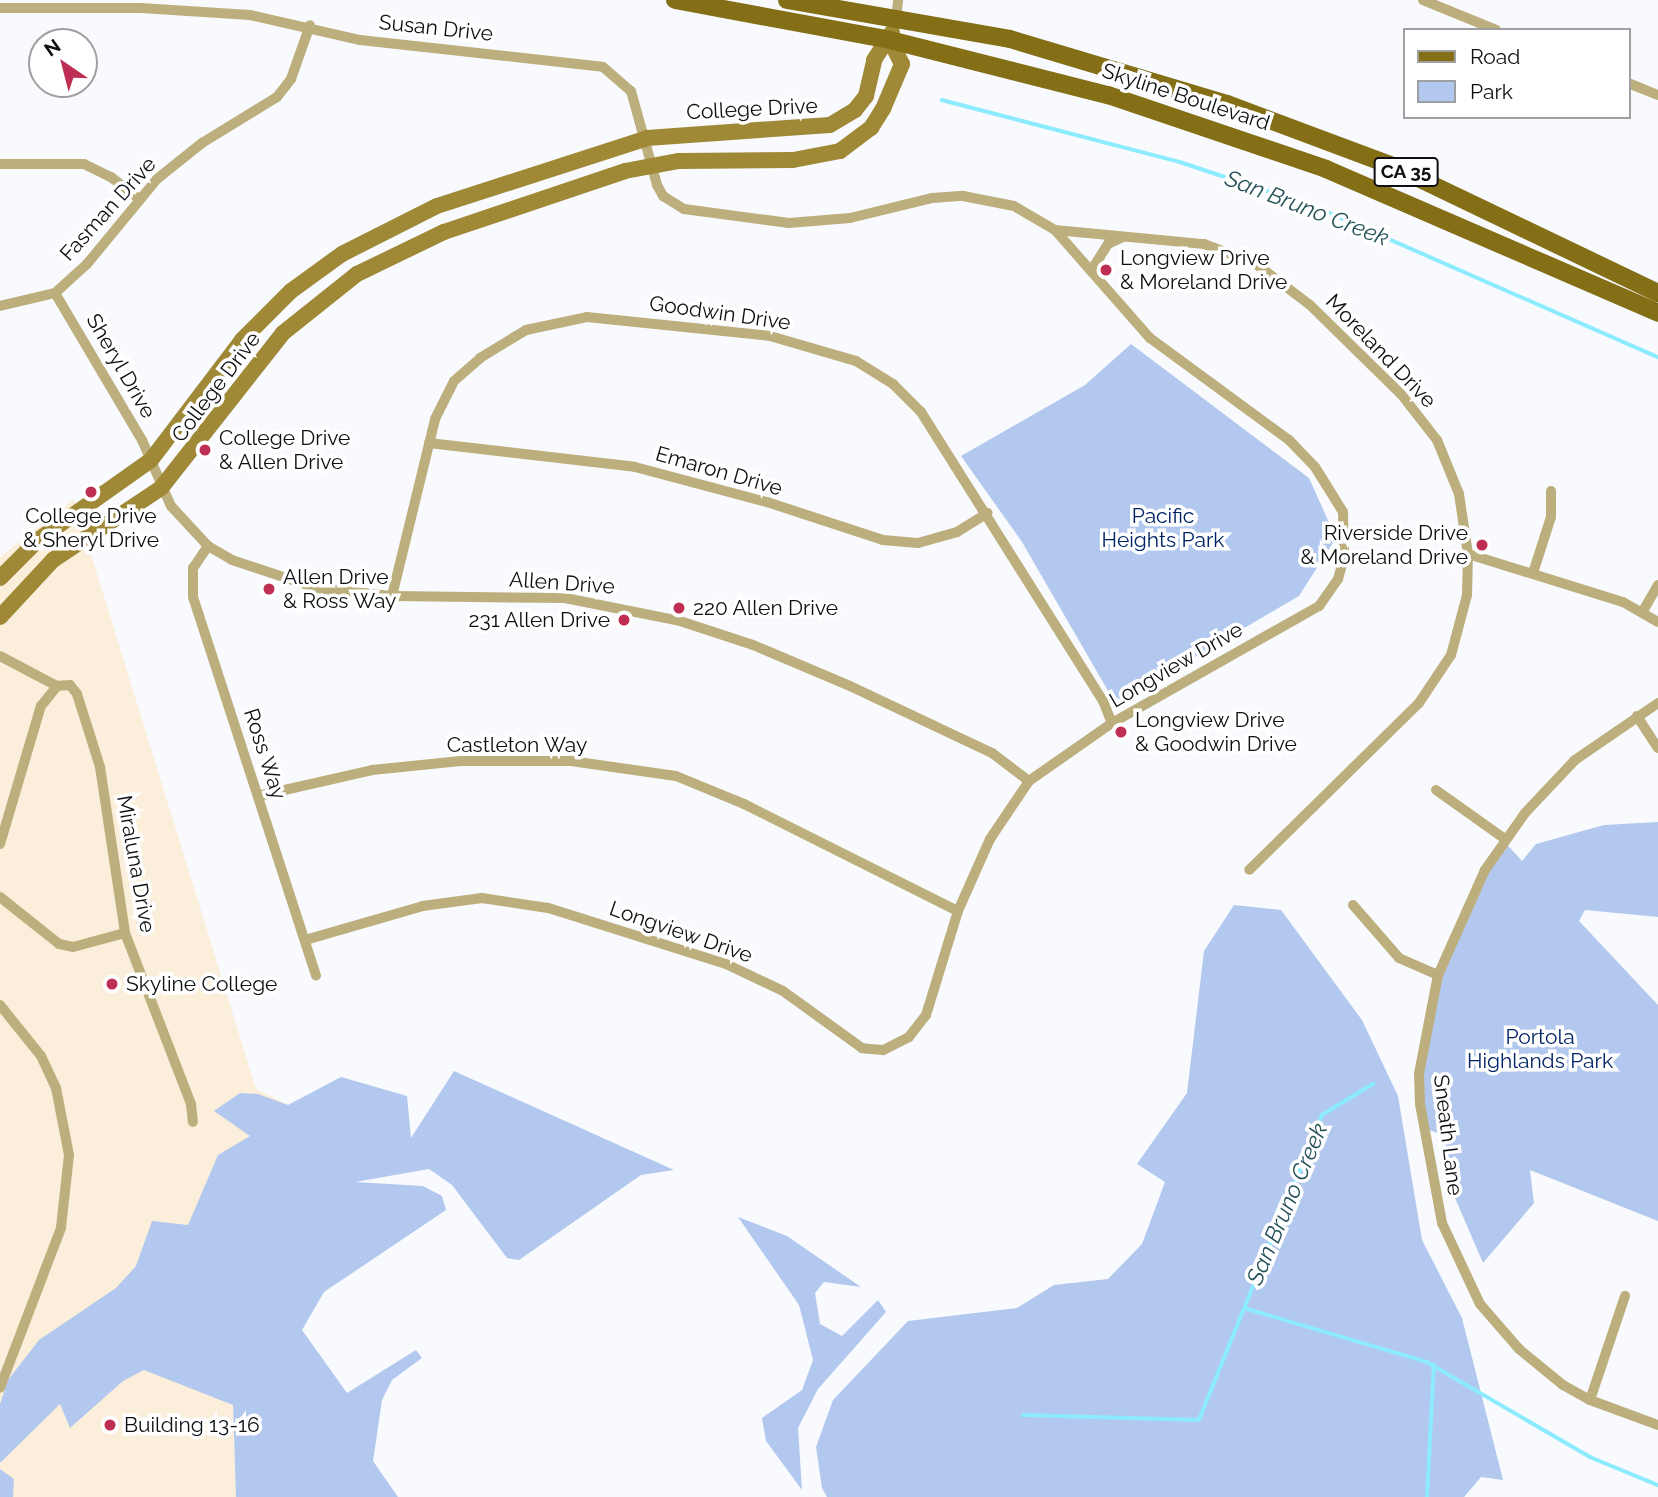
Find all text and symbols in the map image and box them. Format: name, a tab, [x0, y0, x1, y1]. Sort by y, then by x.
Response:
street label: Susan Drive	[378, 9, 494, 47]
north arrow	[28, 28, 98, 98]
legend	[1402, 28, 1630, 119]
text: N	[40, 34, 64, 61]
text: Road	[1470, 44, 1520, 69]
street label: Skyline Boulevard	[1099, 58, 1273, 136]
text: Park	[1470, 79, 1513, 104]
street label: College Drive	[686, 93, 818, 125]
street label: Fasman Drive	[55, 152, 161, 266]
road number: CA 35	[1373, 156, 1439, 188]
water label: San Bruno Creek	[1221, 164, 1393, 252]
place label: Longview Drive & Moreland Drive	[1120, 245, 1287, 295]
marker: Longview Drive & Moreland Drive	[1098, 262, 1114, 278]
street label: Moreland Drive	[1321, 289, 1441, 413]
street label: Goodwin Drive	[648, 291, 792, 335]
street label: Sheryl Drive	[81, 309, 161, 423]
street label: College Drive	[166, 327, 266, 447]
place label: College Drive & Allen Drive	[219, 425, 350, 475]
street label: Emaron Drive	[653, 441, 785, 501]
marker: College Drive & Allen Drive	[197, 442, 213, 458]
marker: College Drive & Sheryl Drive	[83, 484, 99, 500]
place label: College Drive & Sheryl Drive	[23, 503, 159, 553]
park label: Pacific Heights Park	[1102, 503, 1224, 553]
place label: Riverside Drive & Moreland Drive	[1301, 520, 1468, 570]
marker: Riverside Drive & Moreland Drive	[1474, 537, 1490, 553]
place label: Allen Drive & Ross Way	[283, 564, 397, 614]
street label: Allen Drive	[508, 567, 616, 599]
marker: Allen Drive & Ross Way	[261, 581, 277, 597]
place label: 220 Allen Drive	[693, 595, 839, 621]
marker: 220 Allen Drive	[671, 600, 687, 616]
place label: 231 Allen Drive	[468, 607, 610, 633]
marker: 231 Allen Drive	[616, 612, 632, 628]
street label: Longview Drive	[1105, 617, 1247, 713]
street label: Ross Way	[238, 705, 292, 803]
place label: Longview Drive & Goodwin Drive	[1135, 707, 1297, 757]
marker: Longview Drive & Goodwin Drive	[1113, 724, 1129, 740]
street label: Castleton Way	[446, 732, 588, 758]
street label: Miraluna Drive	[112, 793, 160, 935]
street label: Longview Drive	[606, 896, 756, 968]
place label: Skyline College	[126, 971, 277, 997]
marker: Skyline College	[104, 976, 120, 992]
park label: Portola Highlands Park	[1467, 1024, 1613, 1074]
street label: Sneath Lane	[1428, 1073, 1468, 1197]
water label: San Bruno Creek	[1241, 1119, 1333, 1289]
place label: Building 13-16	[124, 1412, 260, 1438]
marker: Building 13-16	[102, 1417, 118, 1433]

